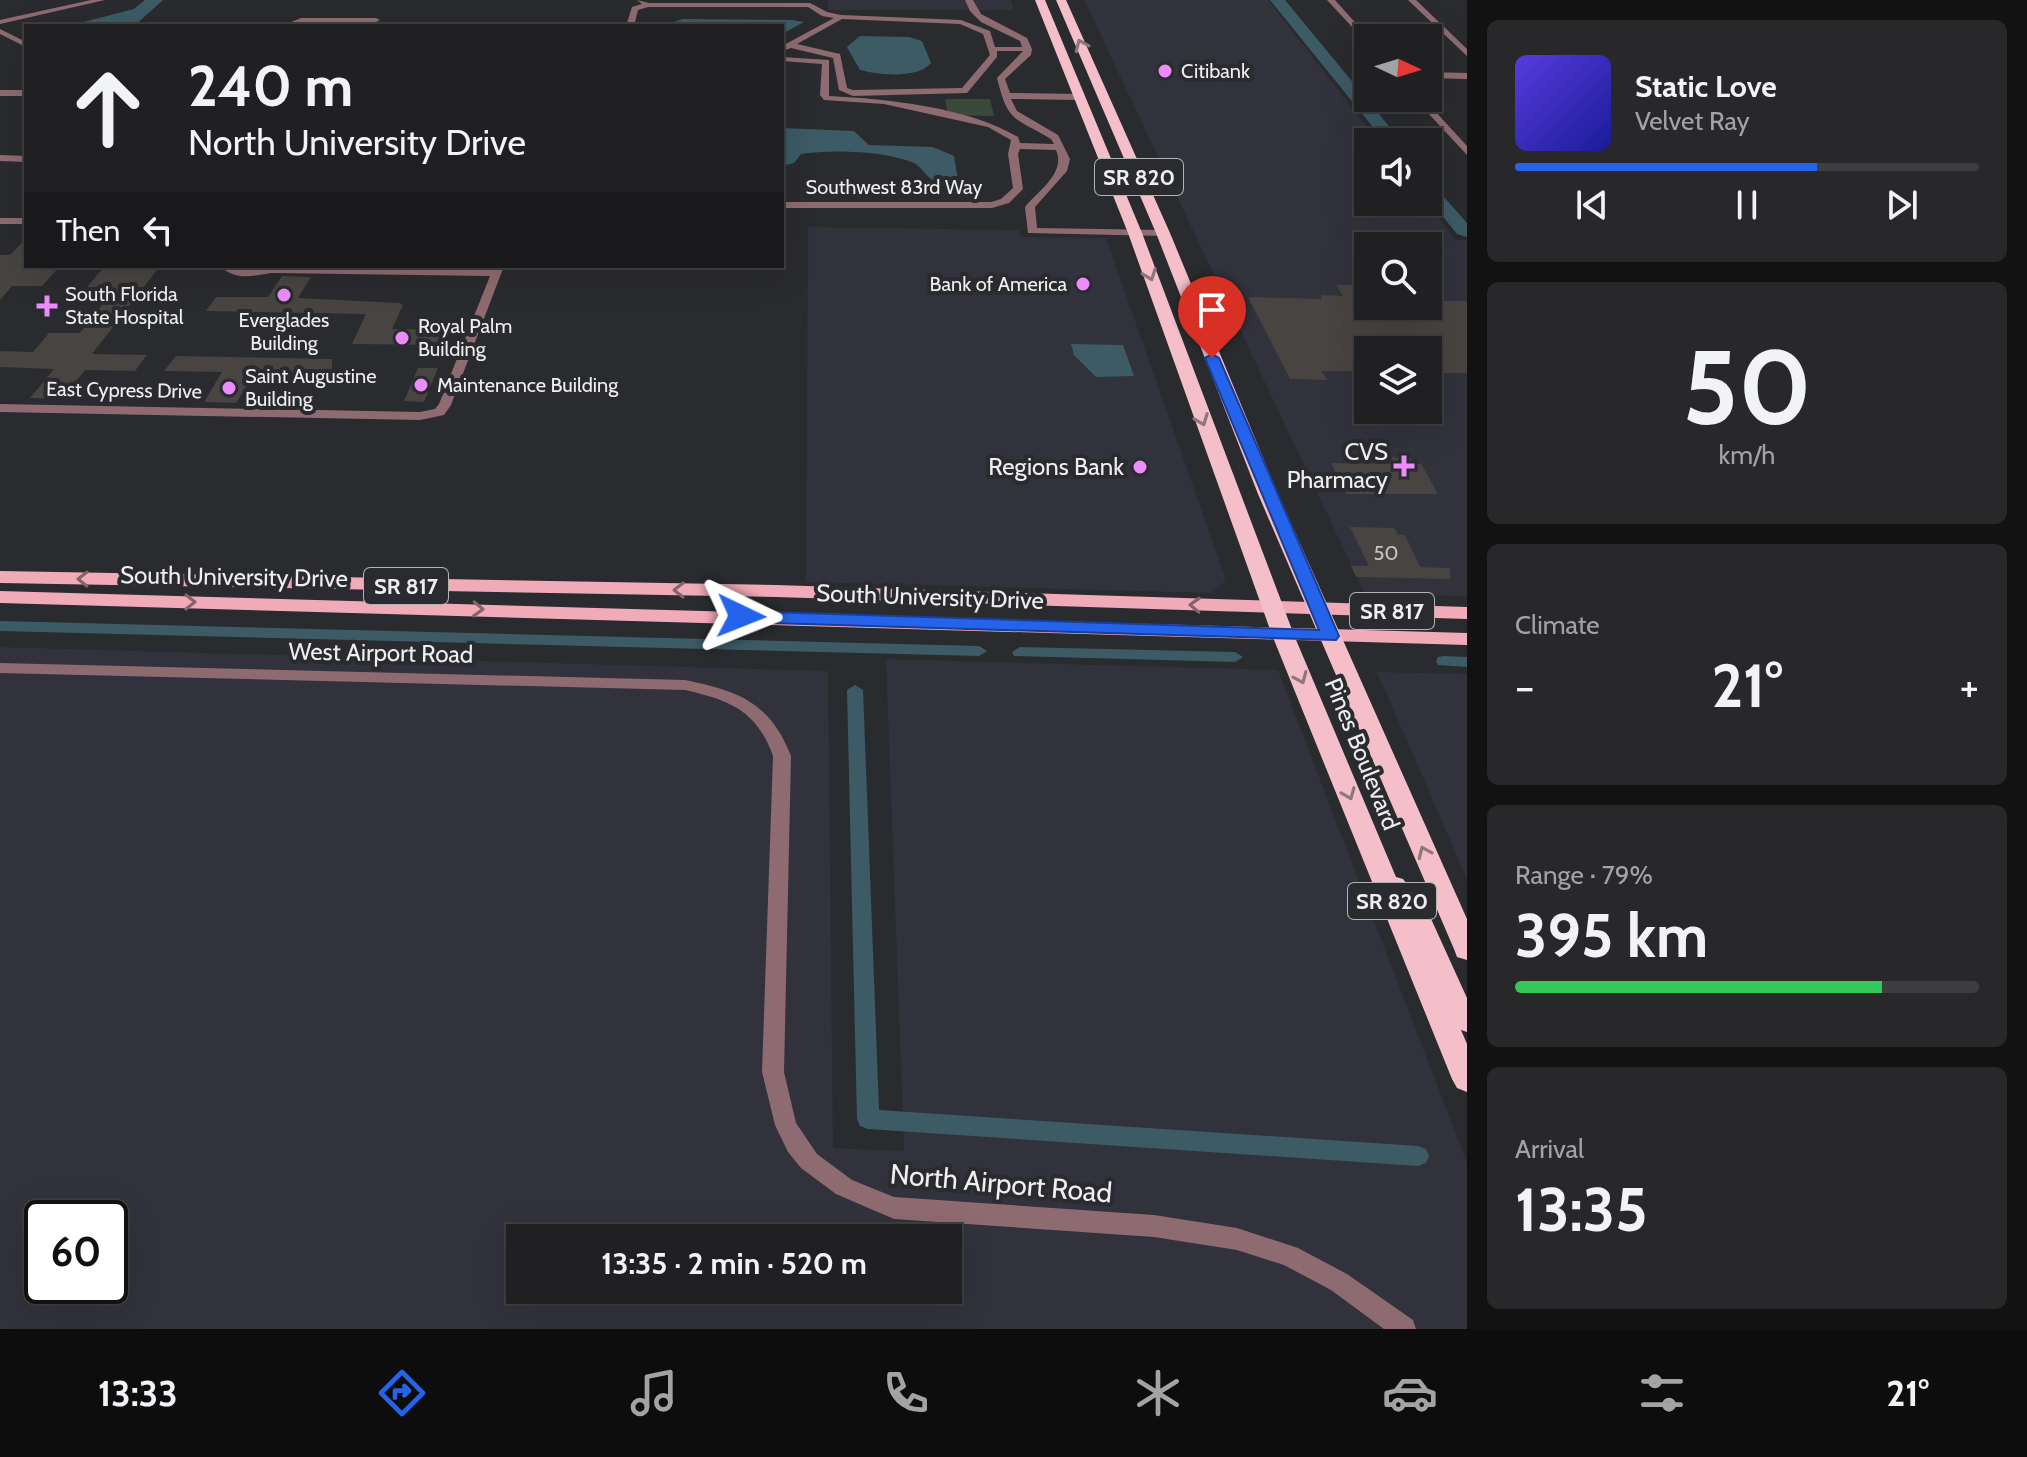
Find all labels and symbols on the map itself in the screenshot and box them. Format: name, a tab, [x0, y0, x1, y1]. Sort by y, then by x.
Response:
north arrow	[1354, 24, 1442, 112]
one-way arrow	[1075, 39, 1091, 53]
place label: Citibank	[1181, 59, 1250, 83]
marker: Citibank	[1156, 62, 1174, 80]
road number: SR 820	[1095, 159, 1183, 195]
street label: Southwest 83rd Way	[806, 175, 982, 199]
one-way arrow	[1140, 268, 1156, 282]
place label: Bank of America	[929, 272, 1067, 296]
marker: Bank of America	[1074, 275, 1092, 293]
pin	[1178, 276, 1246, 358]
place label: South Florida State Hospital	[65, 282, 184, 329]
marker: Everglades Building	[275, 286, 293, 304]
marker: South Florida State Hospital	[36, 295, 58, 317]
place label: Everglades Building	[239, 308, 329, 355]
place label: Royal Palm Building	[418, 314, 512, 361]
marker: Royal Palm Building	[393, 329, 411, 347]
place label: Saint Augustine Building	[245, 364, 376, 411]
place label: Maintenance Building	[437, 373, 619, 397]
marker: Maintenance Building	[412, 376, 430, 394]
street label: East Cypress Drive	[46, 377, 202, 403]
marker: Saint Augustine Building	[220, 379, 238, 397]
one-way arrow	[1192, 412, 1209, 426]
place label: CVS Pharmacy	[1287, 437, 1388, 494]
place label: Regions Bank	[988, 452, 1124, 481]
marker: CVS Pharmacy	[1395, 457, 1413, 475]
marker: Regions Bank	[1131, 458, 1149, 476]
house number: 50	[1374, 541, 1398, 565]
street label: South University Drive	[120, 560, 348, 593]
road number: SR 817	[364, 568, 448, 604]
one-way arrow	[76, 570, 89, 587]
position arrow	[699, 574, 783, 658]
street label: South University Drive	[816, 578, 1044, 615]
one-way arrow	[672, 581, 685, 599]
one-way arrow	[184, 593, 197, 610]
road number: SR 817	[1350, 593, 1434, 629]
one-way arrow	[1188, 597, 1201, 614]
one-way arrow	[472, 600, 485, 617]
street label: West Airport Road	[288, 636, 474, 669]
one-way arrow	[1291, 670, 1308, 684]
street label: Pines Boulevard	[1319, 674, 1406, 834]
one-way arrow	[1339, 786, 1356, 800]
one-way arrow	[1418, 846, 1434, 861]
road number: SR 820	[1348, 883, 1436, 919]
street label: North Airport Road	[889, 1156, 1113, 1210]
speed limit sign: 60	[24, 1200, 128, 1304]

